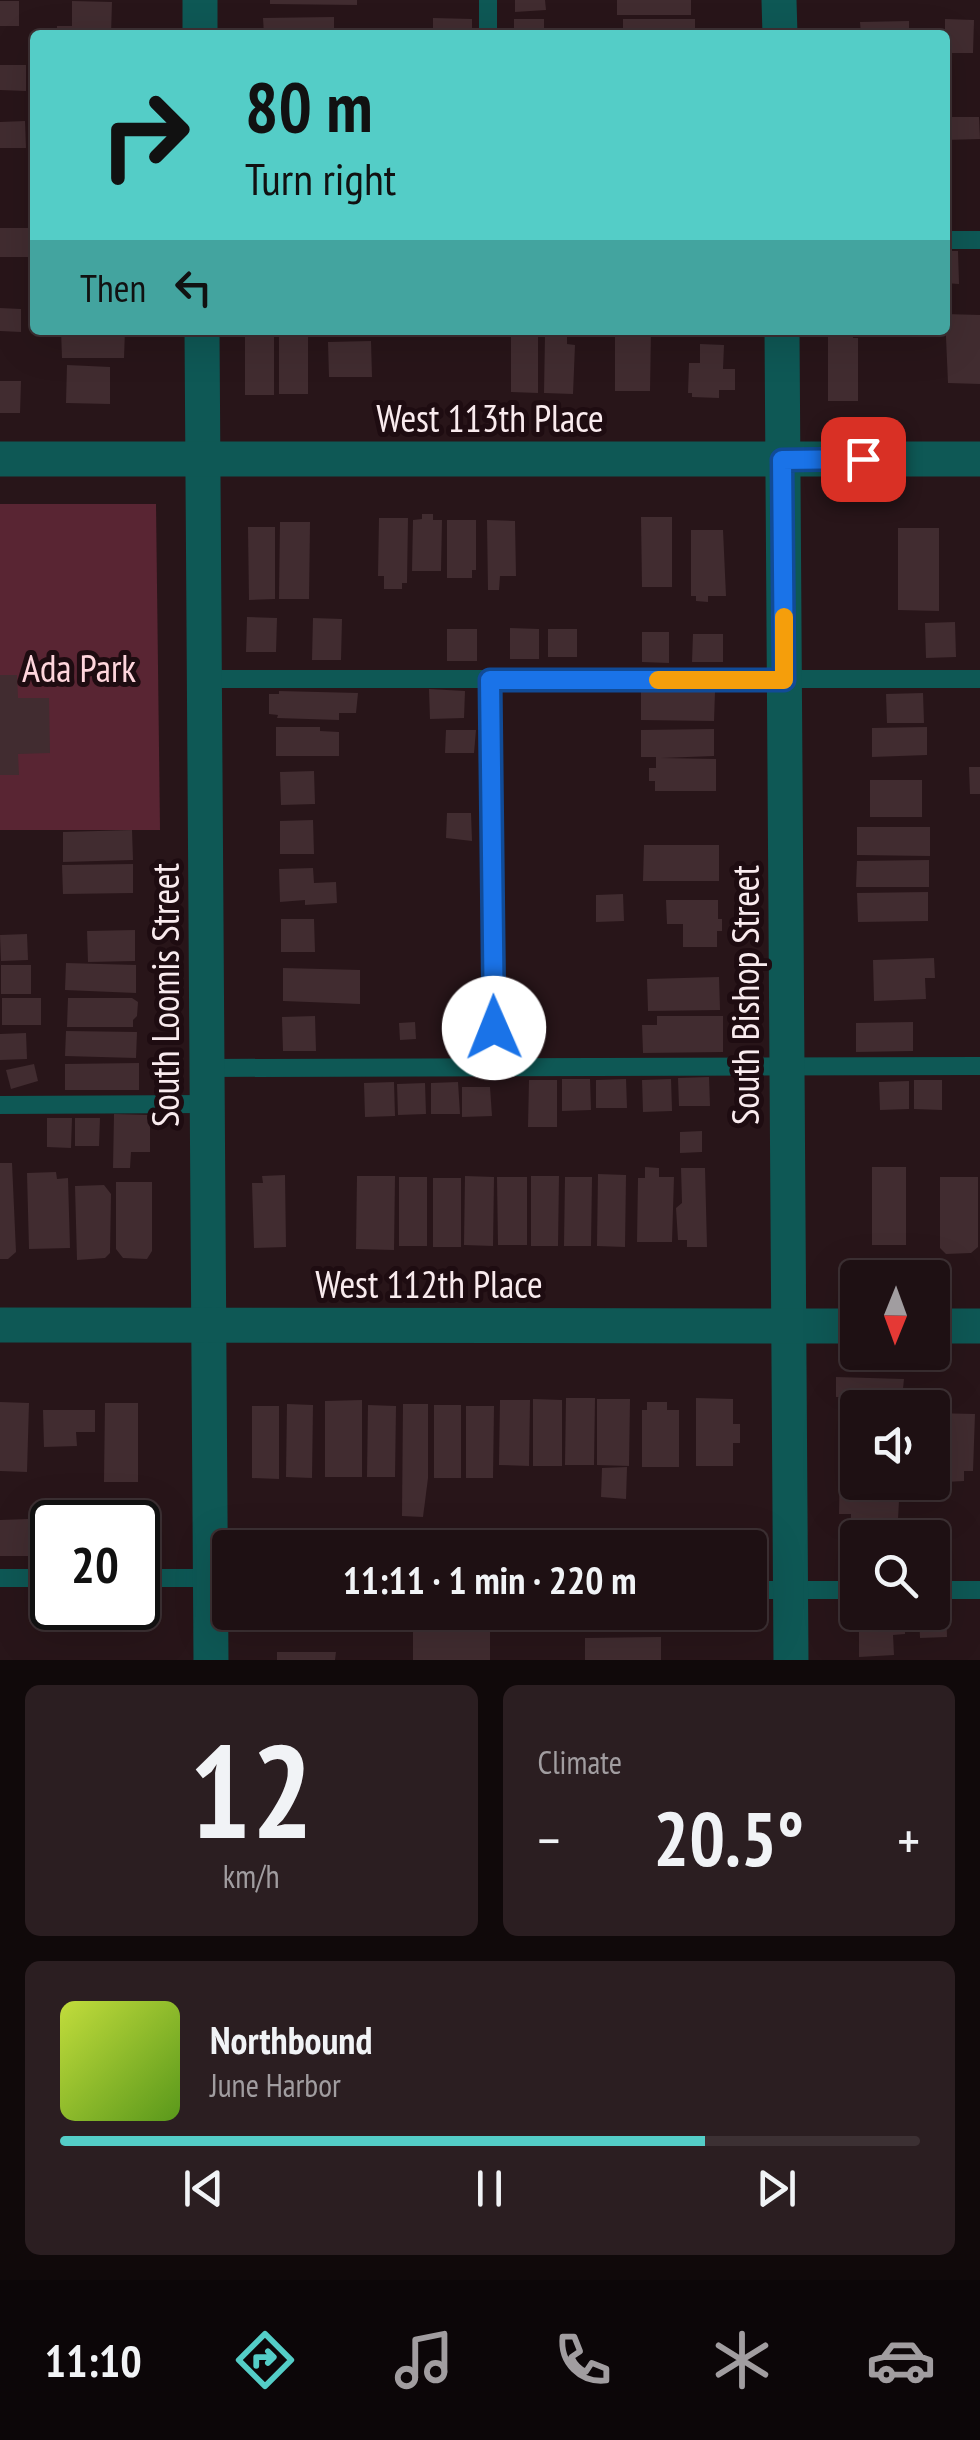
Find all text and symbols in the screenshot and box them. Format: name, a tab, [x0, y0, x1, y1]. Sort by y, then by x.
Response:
text: 80 m	[245, 61, 373, 151]
icon: right	[80, 70, 210, 200]
text: Turn right	[245, 149, 396, 207]
icon: left	[166, 260, 221, 315]
text: Then	[80, 263, 146, 312]
street label: West 113th Place	[376, 393, 604, 442]
pin	[821, 417, 906, 502]
icon: arrive	[836, 432, 891, 487]
park label: Ada Park	[22, 643, 136, 692]
street label: South Loomis Street	[140, 863, 189, 1127]
street label: South Bishop Street	[720, 865, 769, 1125]
position arrow	[442, 976, 546, 1080]
street label: West 112th Place	[315, 1259, 543, 1308]
north arrow	[840, 1260, 950, 1370]
map controls	[840, 1260, 950, 1630]
button: sound	[840, 1390, 950, 1500]
speed limit sign: 20	[30, 1500, 160, 1630]
button: search	[840, 1520, 950, 1630]
text: 11:11 · 1 min · 220 m	[343, 1555, 636, 1604]
text: 12	[189, 1706, 313, 1874]
text: Climate	[538, 1741, 622, 1783]
text: 20.5°	[653, 1790, 804, 1887]
text: −	[538, 1804, 560, 1875]
text: +	[897, 1804, 920, 1875]
text: km/h	[223, 1855, 280, 1897]
text: Northbound	[210, 2015, 372, 2064]
text: June Harbor	[210, 2064, 341, 2106]
icon: previous	[176, 2161, 231, 2216]
icon: pause	[462, 2161, 517, 2216]
icon: next	[749, 2161, 804, 2216]
icon: directions	[230, 2325, 300, 2395]
icon: music	[389, 2325, 459, 2395]
icon: phone	[548, 2325, 618, 2395]
icon: climate	[707, 2325, 777, 2395]
icon: car	[866, 2325, 936, 2395]
text: 11:10	[44, 2331, 142, 2389]

